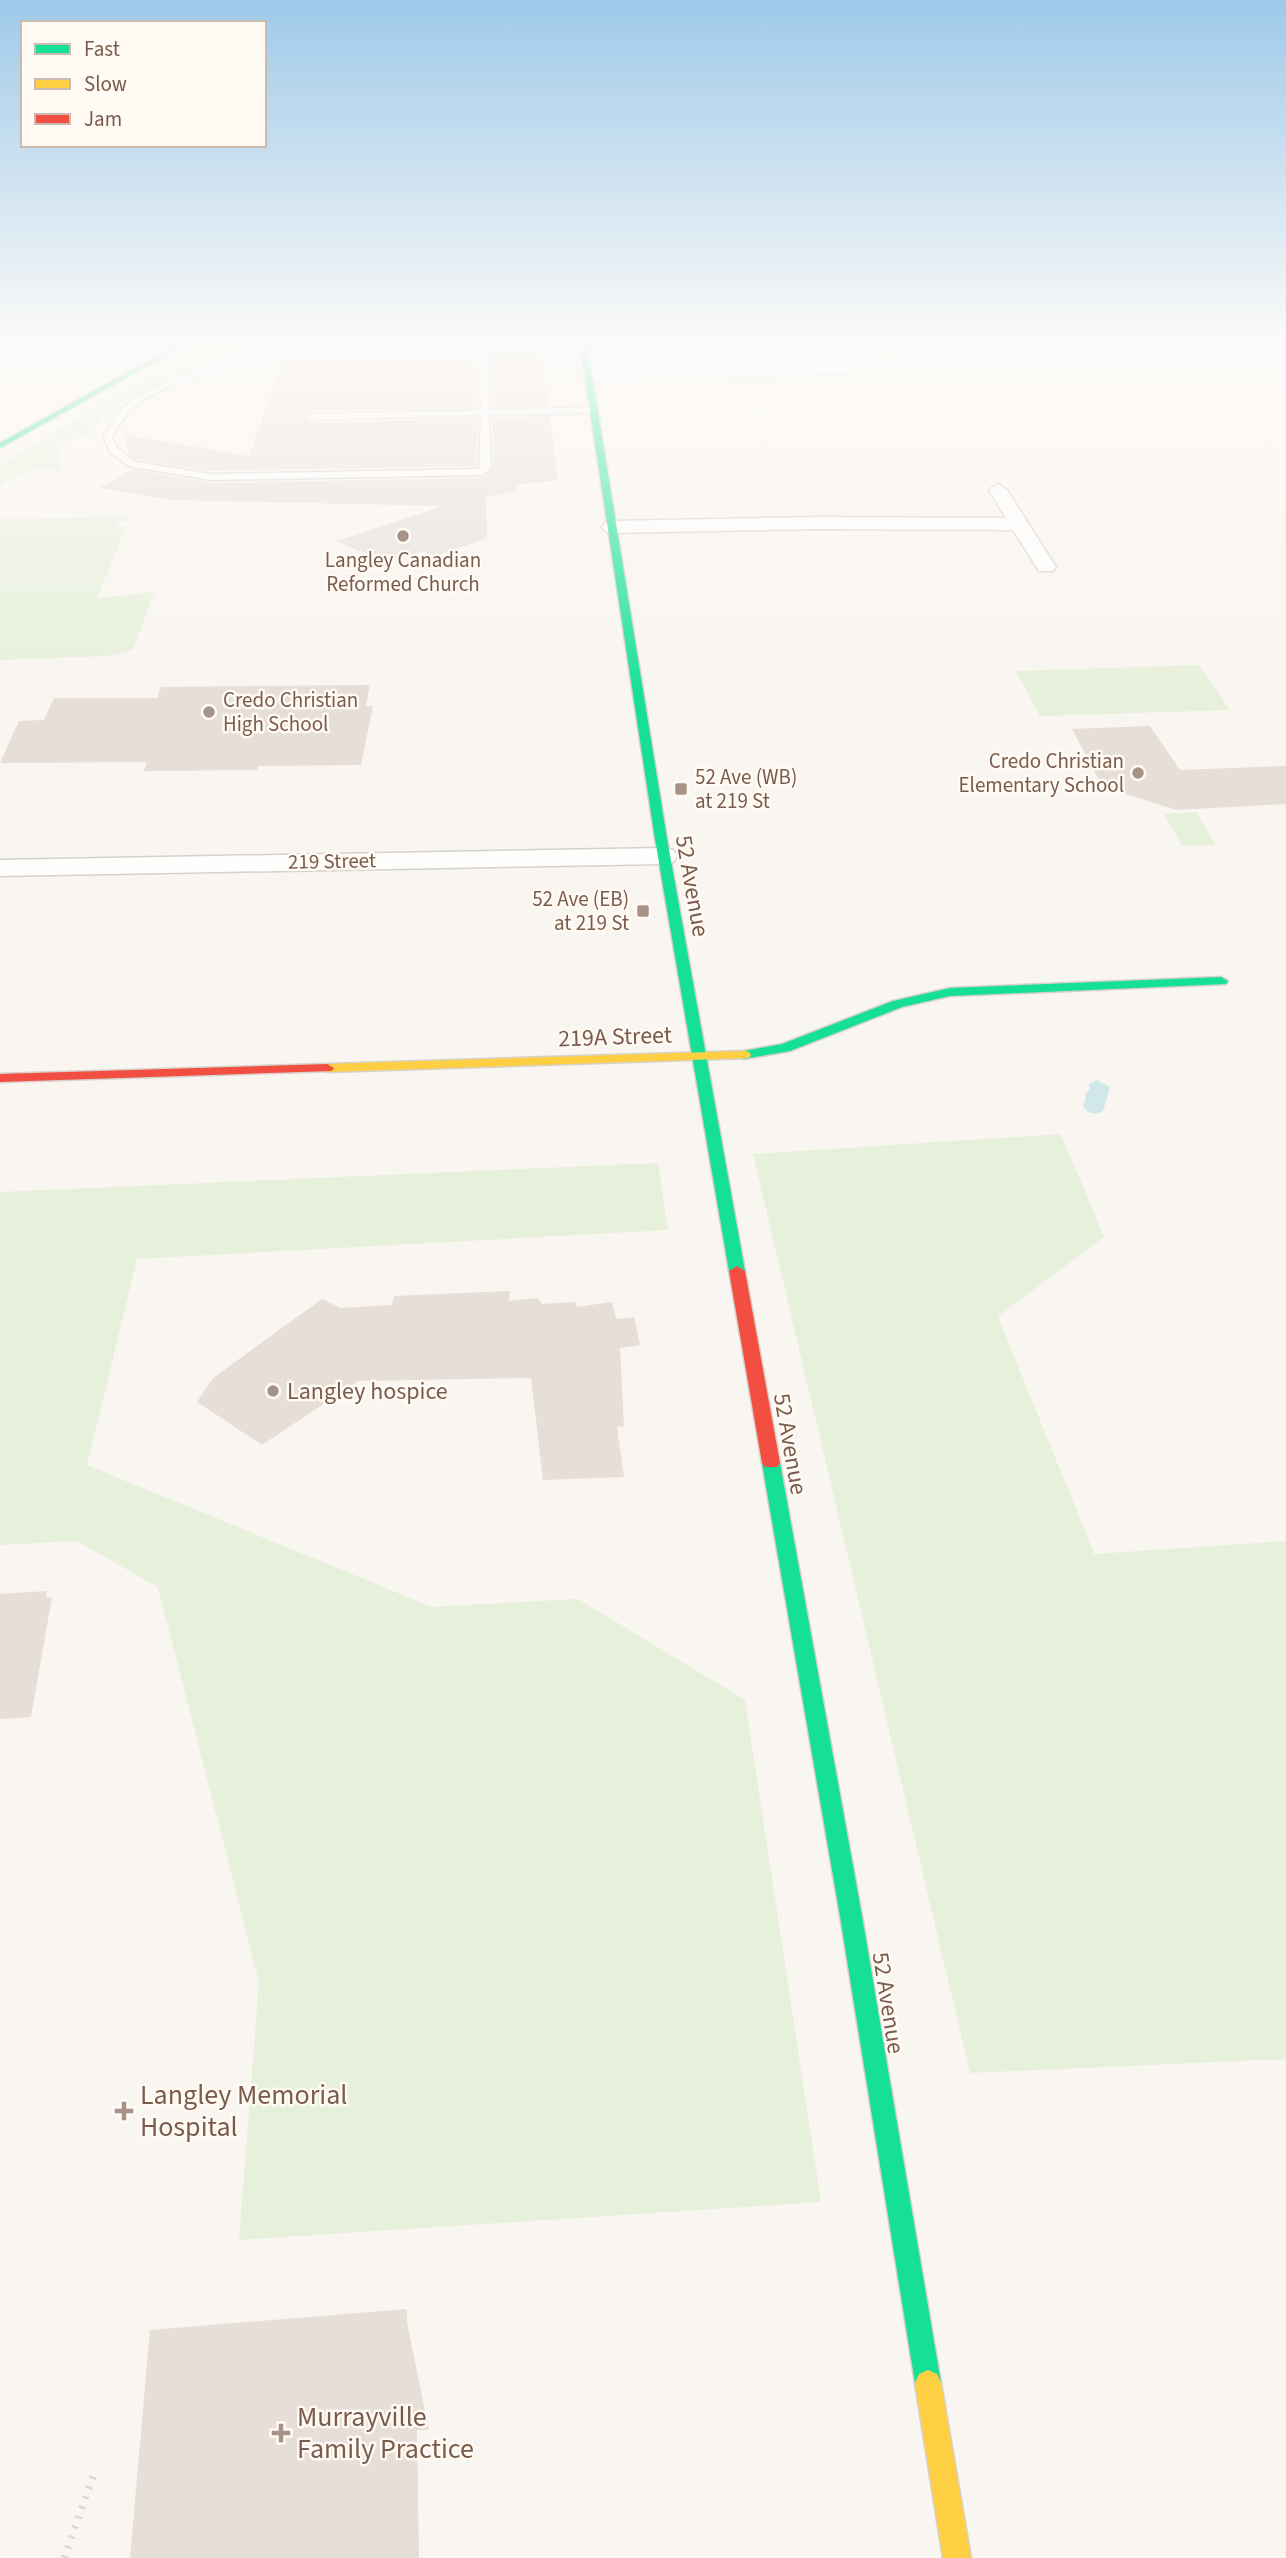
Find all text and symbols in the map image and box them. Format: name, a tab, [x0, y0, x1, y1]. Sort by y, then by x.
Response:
legend	[21, 21, 266, 147]
text: Fast	[84, 34, 120, 64]
text: Slow	[84, 69, 127, 99]
text: Jam	[84, 104, 122, 134]
marker: Langley Canadian Reformed Church	[395, 528, 411, 544]
place label: Langley Canadian Reformed Church	[325, 545, 481, 599]
place label: Credo Christian High School	[223, 685, 358, 739]
marker: Credo Christian High School	[201, 704, 217, 720]
place label: Credo Christian Elementary School	[958, 746, 1124, 800]
place label: 52 Ave (WB) at 219 St	[695, 762, 797, 816]
marker: Credo Christian Elementary School	[1130, 765, 1146, 781]
marker: 52 Ave (WB) at 219 St	[673, 781, 689, 797]
street label: 52 Avenue	[666, 832, 718, 940]
street label: 219 Street	[288, 845, 376, 877]
place label: 52 Ave (EB) at 219 St	[532, 884, 629, 938]
marker: 52 Ave (EB) at 219 St	[635, 903, 651, 919]
street label: 219A Street	[558, 1018, 672, 1056]
place label: Langley hospice	[287, 1374, 448, 1409]
marker: Langley hospice	[265, 1383, 281, 1399]
street label: 52 Avenue	[764, 1390, 816, 1498]
street label: 52 Avenue	[863, 1950, 913, 2056]
place label: Langley Memorial Hospital	[140, 2075, 348, 2147]
marker: Langley Memorial Hospital	[114, 2101, 134, 2121]
place label: Murrayville Family Practice	[297, 2397, 474, 2469]
marker: Murrayville Family Practice	[271, 2423, 291, 2443]

